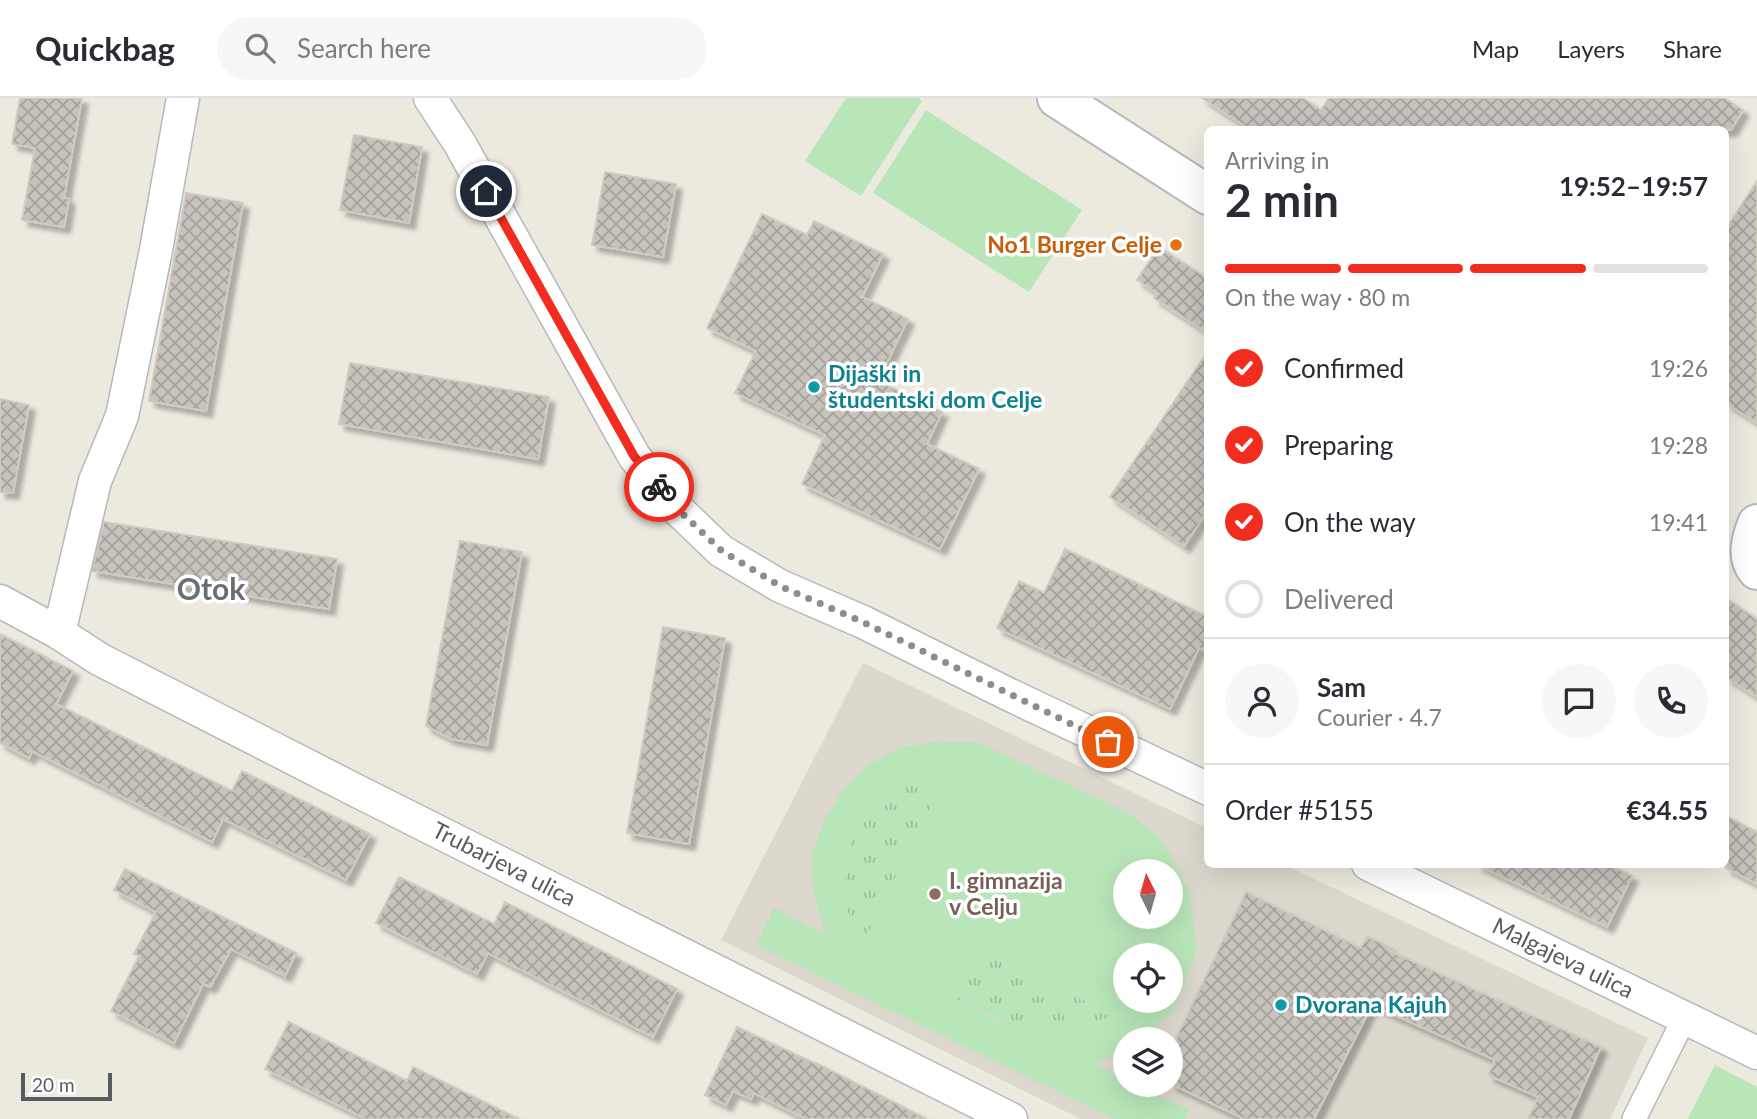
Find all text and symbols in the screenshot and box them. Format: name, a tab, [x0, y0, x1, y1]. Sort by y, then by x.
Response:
search box	[217, 17, 707, 80]
text: Quickbag	[35, 28, 175, 68]
icon: search	[241, 29, 279, 67]
text: Search here	[297, 32, 431, 64]
text: Map	[1472, 34, 1519, 63]
text: Layers	[1557, 34, 1625, 63]
text: Share	[1663, 34, 1722, 63]
text: Arriving in	[1225, 146, 1329, 174]
pin	[456, 161, 516, 221]
text: 19:52–19:57	[1559, 170, 1708, 202]
icon: home	[467, 172, 505, 210]
text: 2 min	[1225, 172, 1339, 227]
place label: No1 Burger Celje	[987, 230, 1162, 258]
marker: No1 Burger Celje	[1168, 237, 1184, 253]
text: On the way · 80 m	[1225, 283, 1410, 311]
icon: check	[1225, 349, 1263, 387]
text: Confirmed	[1284, 352, 1404, 384]
text: 19:26	[1649, 354, 1708, 382]
place label: Dijaški in študentski dom Celje	[828, 359, 1042, 413]
marker: Dijaški in študentski dom Celje	[806, 379, 822, 395]
icon: check	[1225, 426, 1263, 464]
text: Preparing	[1284, 429, 1393, 461]
text: 19:28	[1649, 431, 1708, 459]
courier	[624, 452, 694, 522]
icon: bike	[640, 468, 678, 506]
icon: check	[1225, 503, 1263, 541]
text: On the way	[1284, 506, 1416, 538]
text: 19:41	[1649, 508, 1708, 536]
district label: Otok	[177, 570, 246, 606]
text: Delivered	[1284, 583, 1394, 615]
button: person	[1225, 664, 1299, 738]
button: chat	[1542, 664, 1616, 738]
button: phone	[1634, 664, 1708, 738]
text: Sam	[1317, 671, 1366, 703]
text: Courier · 4.7	[1317, 703, 1442, 731]
pin	[1078, 712, 1138, 772]
icon: bag	[1089, 723, 1127, 761]
text: Order #5155	[1225, 794, 1374, 826]
text: €34.55	[1626, 794, 1708, 826]
street label: Trubarjeva ulica	[428, 815, 581, 911]
north arrow	[1113, 859, 1183, 929]
map controls	[1113, 859, 1183, 1097]
place label: I. gimnazija v Celju	[949, 866, 1063, 920]
marker: I. gimnazija v Celju	[927, 886, 943, 902]
street label: Malgajeva ulica	[1488, 911, 1639, 1003]
button: locate	[1113, 943, 1183, 1013]
place label: Dvorana Kajuh	[1295, 990, 1447, 1018]
marker: Dvorana Kajuh	[1273, 997, 1289, 1013]
button: layers	[1113, 1027, 1183, 1097]
scale bar	[21, 1070, 112, 1102]
text: 20 m	[32, 1073, 75, 1096]

